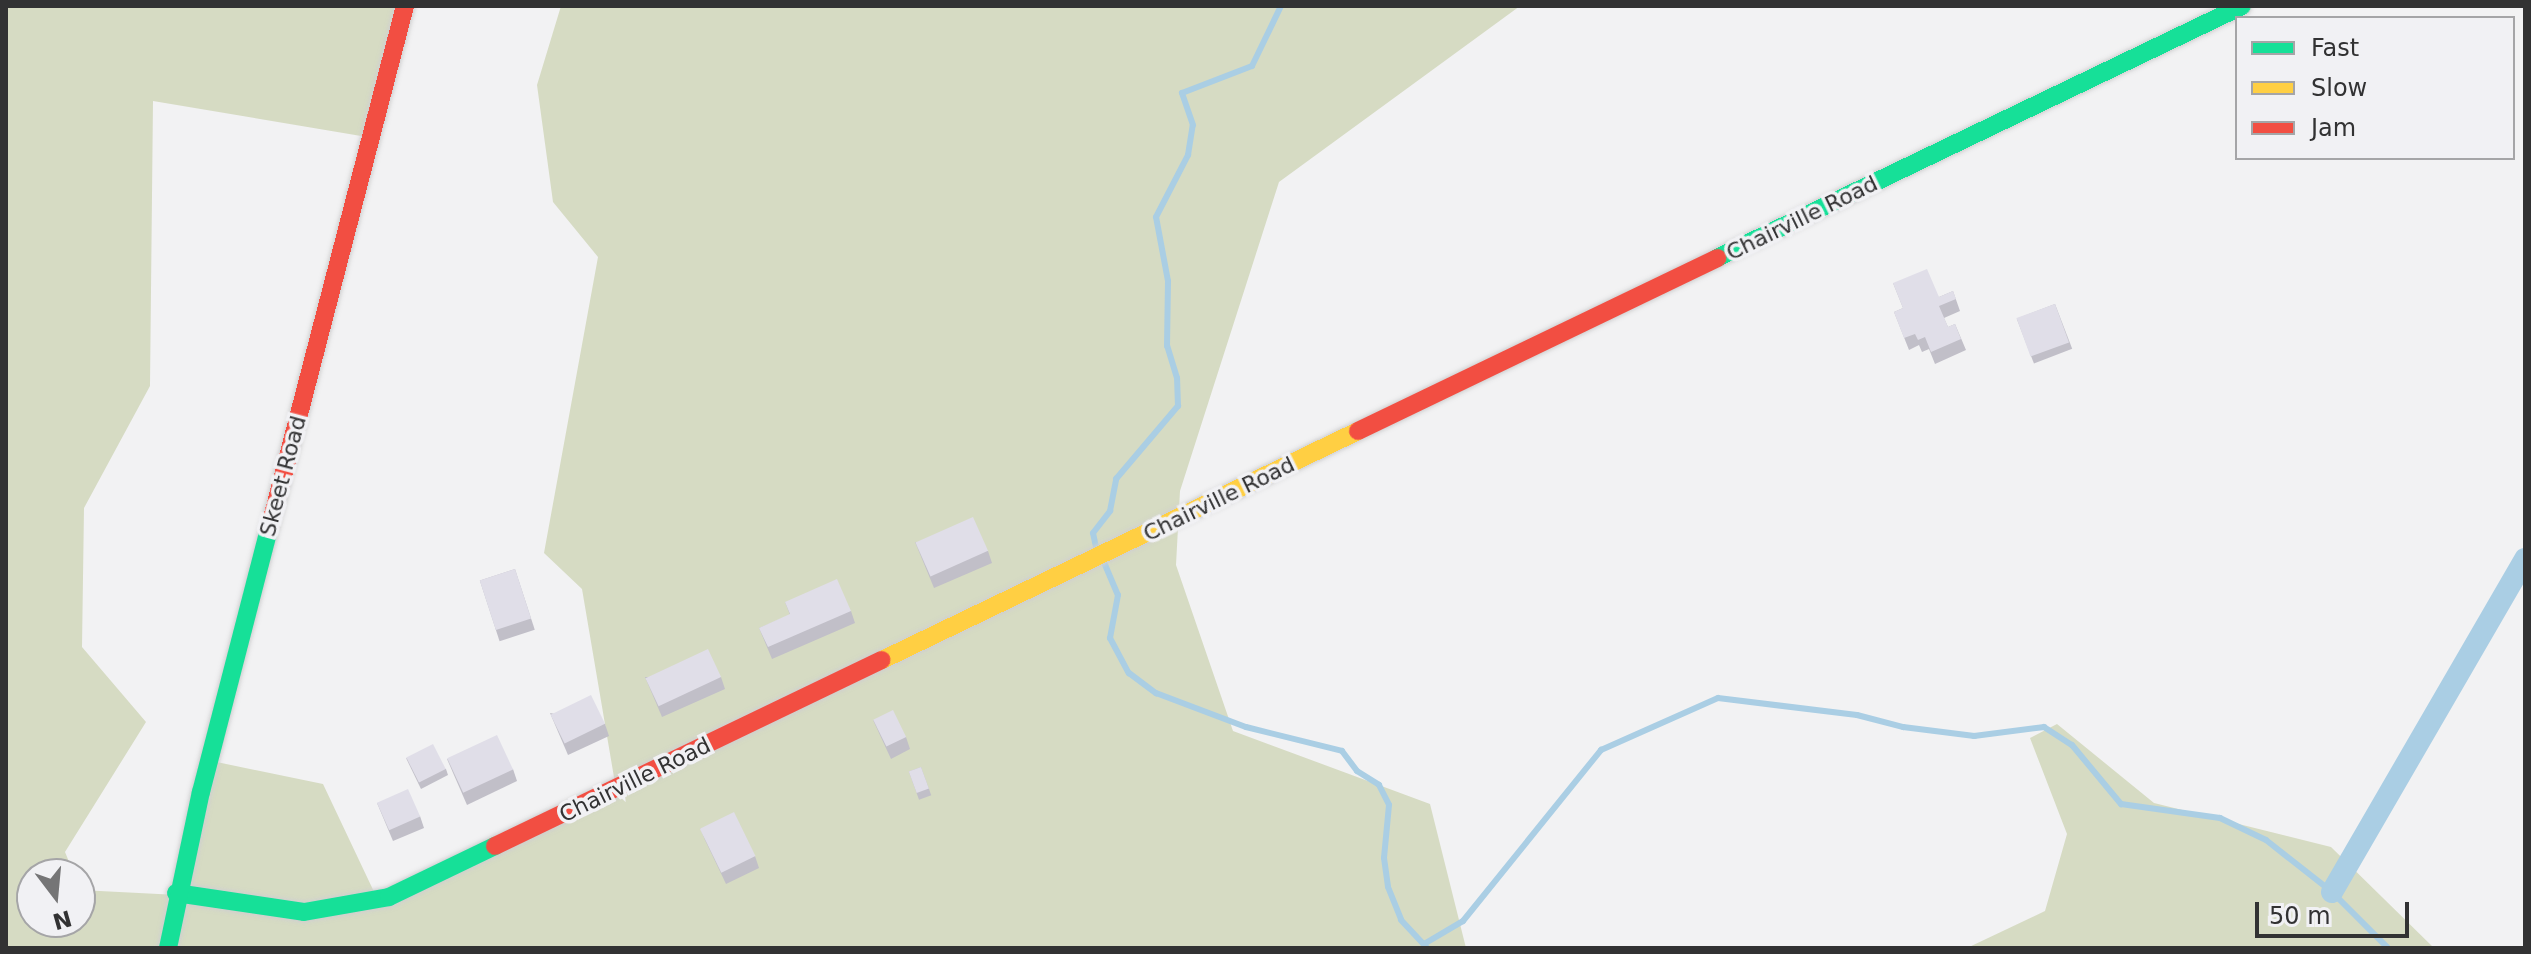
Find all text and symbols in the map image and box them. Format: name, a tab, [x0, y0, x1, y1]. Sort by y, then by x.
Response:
legend	[2235, 16, 2515, 160]
text: Fast	[2311, 34, 2359, 62]
text: Slow	[2311, 74, 2367, 102]
text: Jam	[2311, 114, 2356, 142]
street label: Chairville Road	[1722, 170, 1882, 266]
street label: Skeet Road	[254, 413, 312, 539]
street label: Chairville Road	[1139, 451, 1299, 547]
street label: Chairville Road	[555, 732, 715, 828]
north arrow	[16, 858, 96, 938]
scale bar	[2259, 886, 2413, 936]
text: 50 m	[2269, 902, 2331, 930]
text: N	[50, 905, 75, 934]

